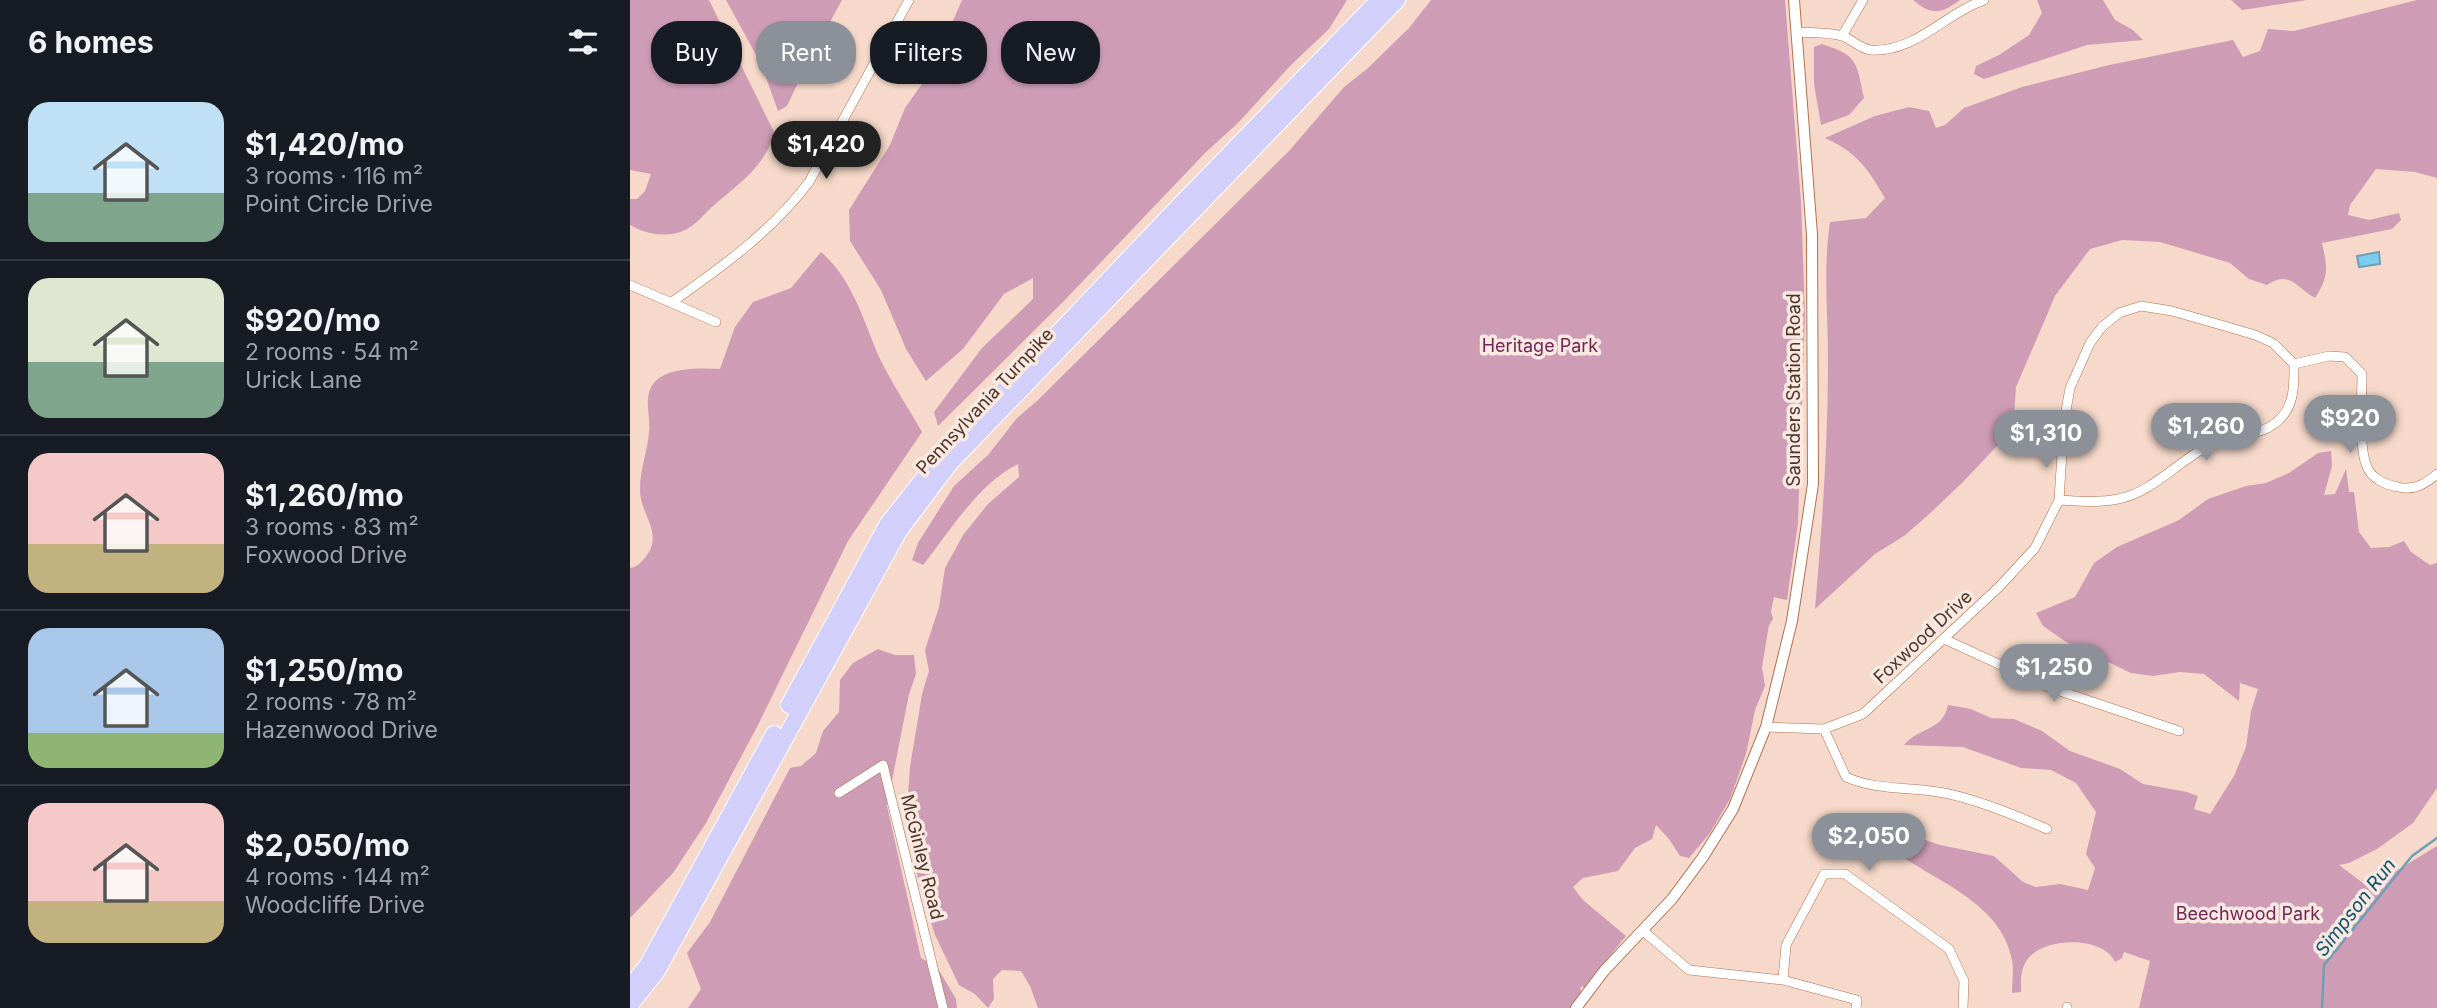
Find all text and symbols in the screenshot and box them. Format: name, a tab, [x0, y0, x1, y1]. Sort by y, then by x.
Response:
chip: Buy	[651, 21, 742, 84]
chip: Rent	[756, 21, 856, 84]
chip: Filters	[870, 21, 987, 84]
chip: New	[1001, 21, 1100, 84]
icon: filters	[564, 23, 602, 61]
text: 6 homes	[28, 24, 154, 60]
pin: $1,420	[769, 122, 883, 181]
text: $1,420/mo	[245, 126, 404, 162]
icon: home	[84, 130, 168, 214]
text: $1,420	[787, 130, 865, 158]
text: 3 rooms · 116 m²	[245, 162, 423, 190]
text: Point Circle Drive	[245, 190, 433, 218]
street label: Saunders Station Road	[1783, 293, 1804, 487]
text: $920/mo	[245, 302, 381, 338]
icon: home	[84, 306, 168, 390]
street label: Pennsylvania Turnpike	[912, 323, 1058, 478]
park label: Heritage Park	[1482, 335, 1598, 356]
text: 2 rooms · 54 m²	[245, 338, 419, 366]
text: Urick Lane	[245, 366, 362, 394]
pin: $920	[2309, 396, 2391, 455]
pin: $1,260	[2149, 404, 2263, 463]
text: $920	[2320, 404, 2380, 432]
pin: $1,310	[1989, 410, 2103, 470]
text: $1,260	[2167, 412, 2245, 440]
text: $1,310	[2010, 419, 2082, 447]
text: $1,260/mo	[245, 477, 404, 513]
icon: home	[84, 481, 168, 565]
text: 3 rooms · 83 m²	[245, 513, 419, 541]
text: Foxwood Drive	[245, 541, 407, 569]
street label: Foxwood Drive	[1869, 586, 1976, 688]
pin: $1,250	[1997, 644, 2111, 704]
text: $1,250/mo	[245, 652, 403, 688]
text: $1,250	[2015, 653, 2093, 681]
icon: home	[84, 656, 168, 740]
text: 2 rooms · 78 m²	[245, 688, 417, 716]
text: Hazenwood Drive	[245, 716, 438, 744]
street label: McGinley Road	[897, 792, 948, 922]
pin: $2,050	[1812, 814, 1926, 873]
text: $2,050	[1828, 822, 1910, 850]
text: $2,050/mo	[245, 827, 410, 863]
icon: home	[84, 831, 168, 915]
water label: Simpson Run	[2310, 854, 2401, 961]
text: 4 rooms · 144 m²	[245, 863, 430, 891]
text: Woodcliffe Drive	[245, 891, 425, 919]
park label: Beechwood Park	[2176, 903, 2320, 924]

